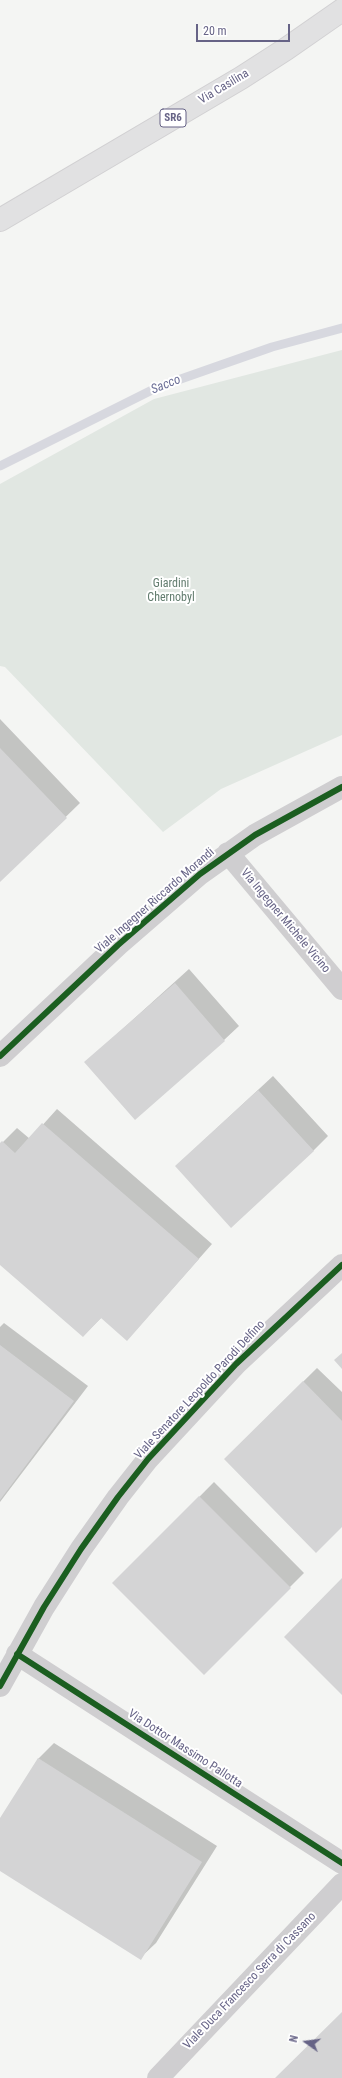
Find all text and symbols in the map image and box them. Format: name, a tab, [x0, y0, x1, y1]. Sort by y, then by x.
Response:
scale bar	[198, 16, 292, 42]
text: 20 m	[203, 24, 227, 38]
street label: Via Casilina	[196, 66, 252, 108]
road number: SR6	[160, 109, 186, 127]
water label: Sacco	[149, 372, 183, 398]
park label: Giardini Chernobyl	[147, 577, 195, 605]
street label: Viale Ingegner Riccardo Morandi	[92, 845, 218, 957]
street label: Via Ingegner Michele Vicino	[237, 866, 333, 976]
street label: Viale Senatore Leopoldo Parodi Delfino	[132, 1318, 268, 1462]
street label: Via Dottor Massimo Pallotta	[125, 1707, 245, 1791]
street label: Viale Duca Francesco Serra di Cassano	[181, 1910, 319, 2052]
north arrow	[286, 2022, 326, 2062]
text: N	[287, 2034, 301, 2044]

